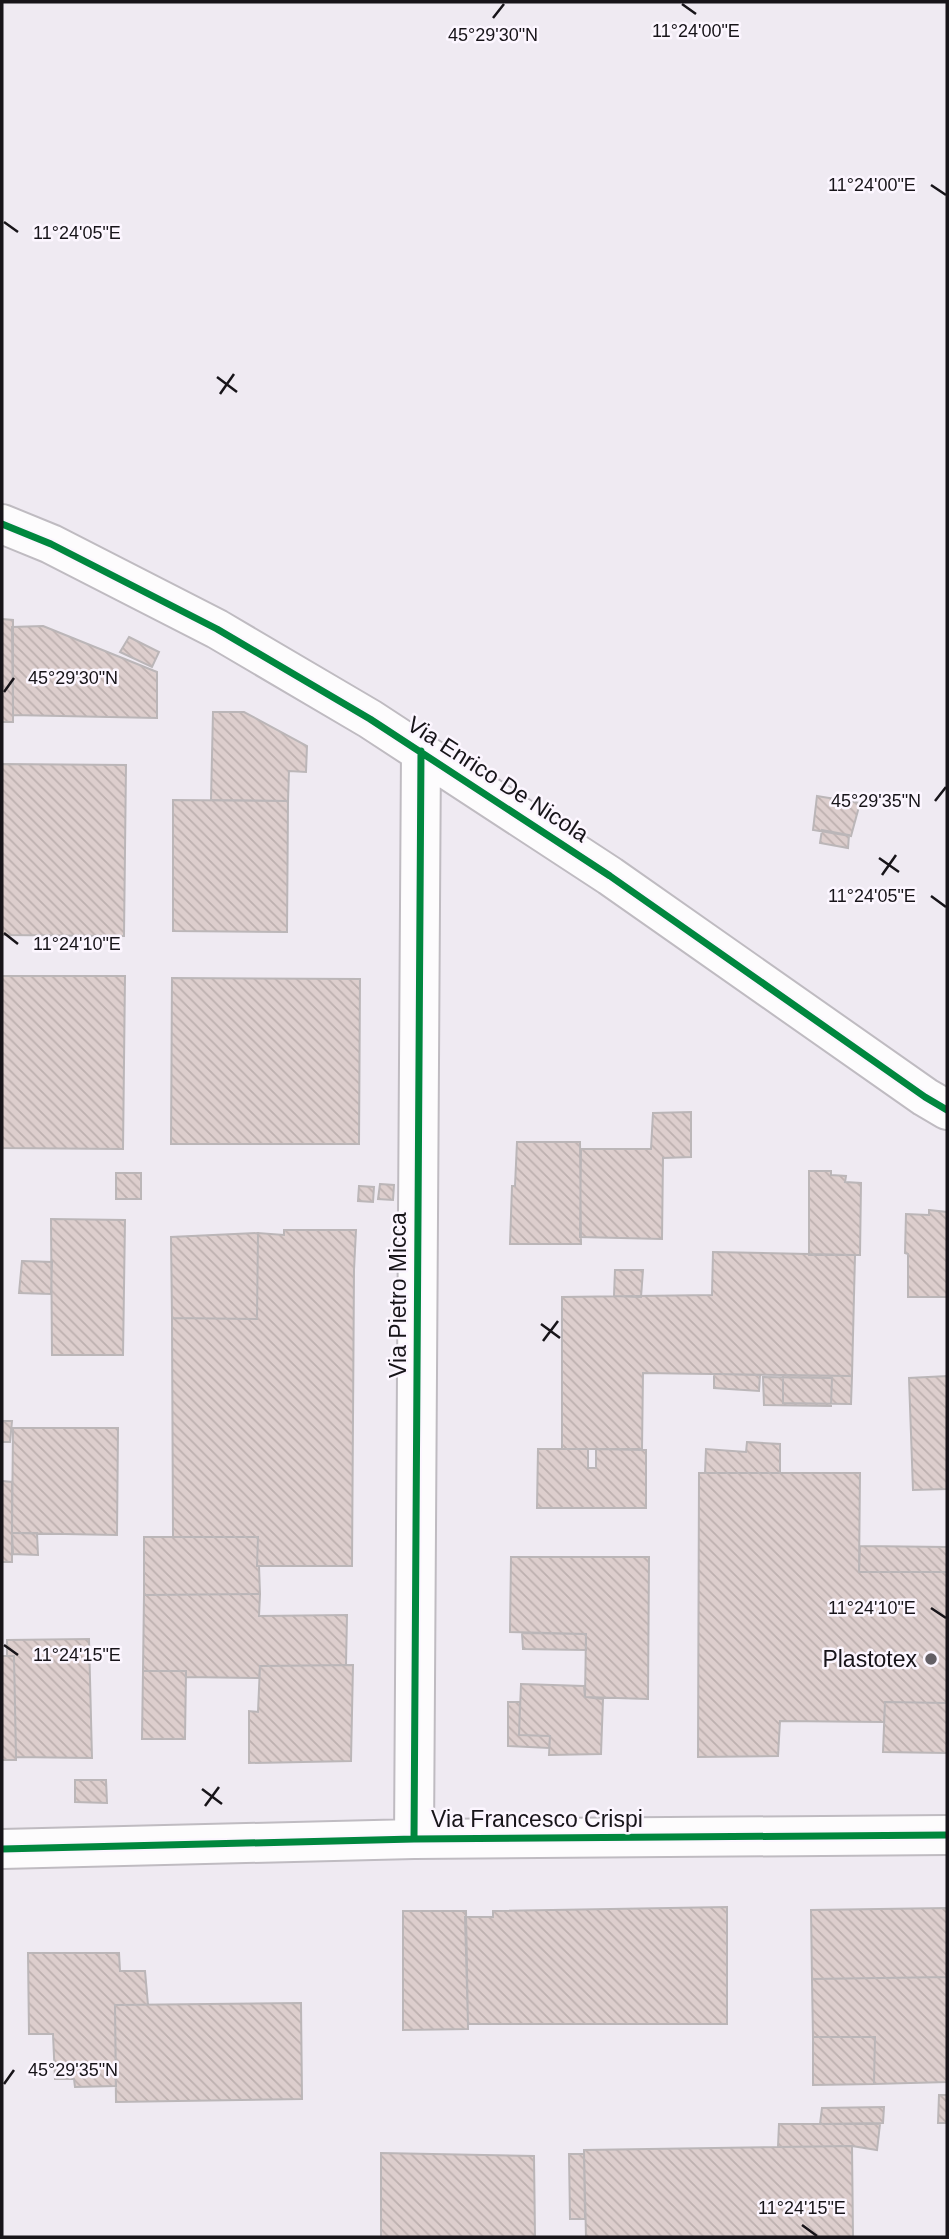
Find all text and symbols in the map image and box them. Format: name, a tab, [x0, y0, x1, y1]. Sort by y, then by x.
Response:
text: 11°24'00"E	[652, 21, 740, 41]
text: 45°29'30"N	[448, 25, 538, 45]
text: 11°24'00"E	[828, 175, 916, 195]
text: 11°24'05"E	[33, 223, 121, 243]
text: 45°29'30"N	[28, 668, 118, 688]
street label: Via Enrico De Nicola	[403, 711, 594, 847]
text: 45°29'35"N	[831, 791, 921, 811]
text: 11°24'05"E	[828, 886, 916, 906]
text: 11°24'10"E	[33, 934, 121, 954]
street label: Via Pietro Micca	[385, 1212, 411, 1378]
text: 11°24'10"E	[828, 1598, 916, 1618]
text: 11°24'15"E	[33, 1645, 121, 1665]
place label: Plastotex	[822, 1646, 917, 1672]
marker: Plastotex	[923, 1651, 939, 1667]
street label: Via Francesco Crispi	[431, 1806, 643, 1832]
text: 45°29'35"N	[28, 2060, 118, 2080]
text: 11°24'15"E	[758, 2198, 846, 2218]

